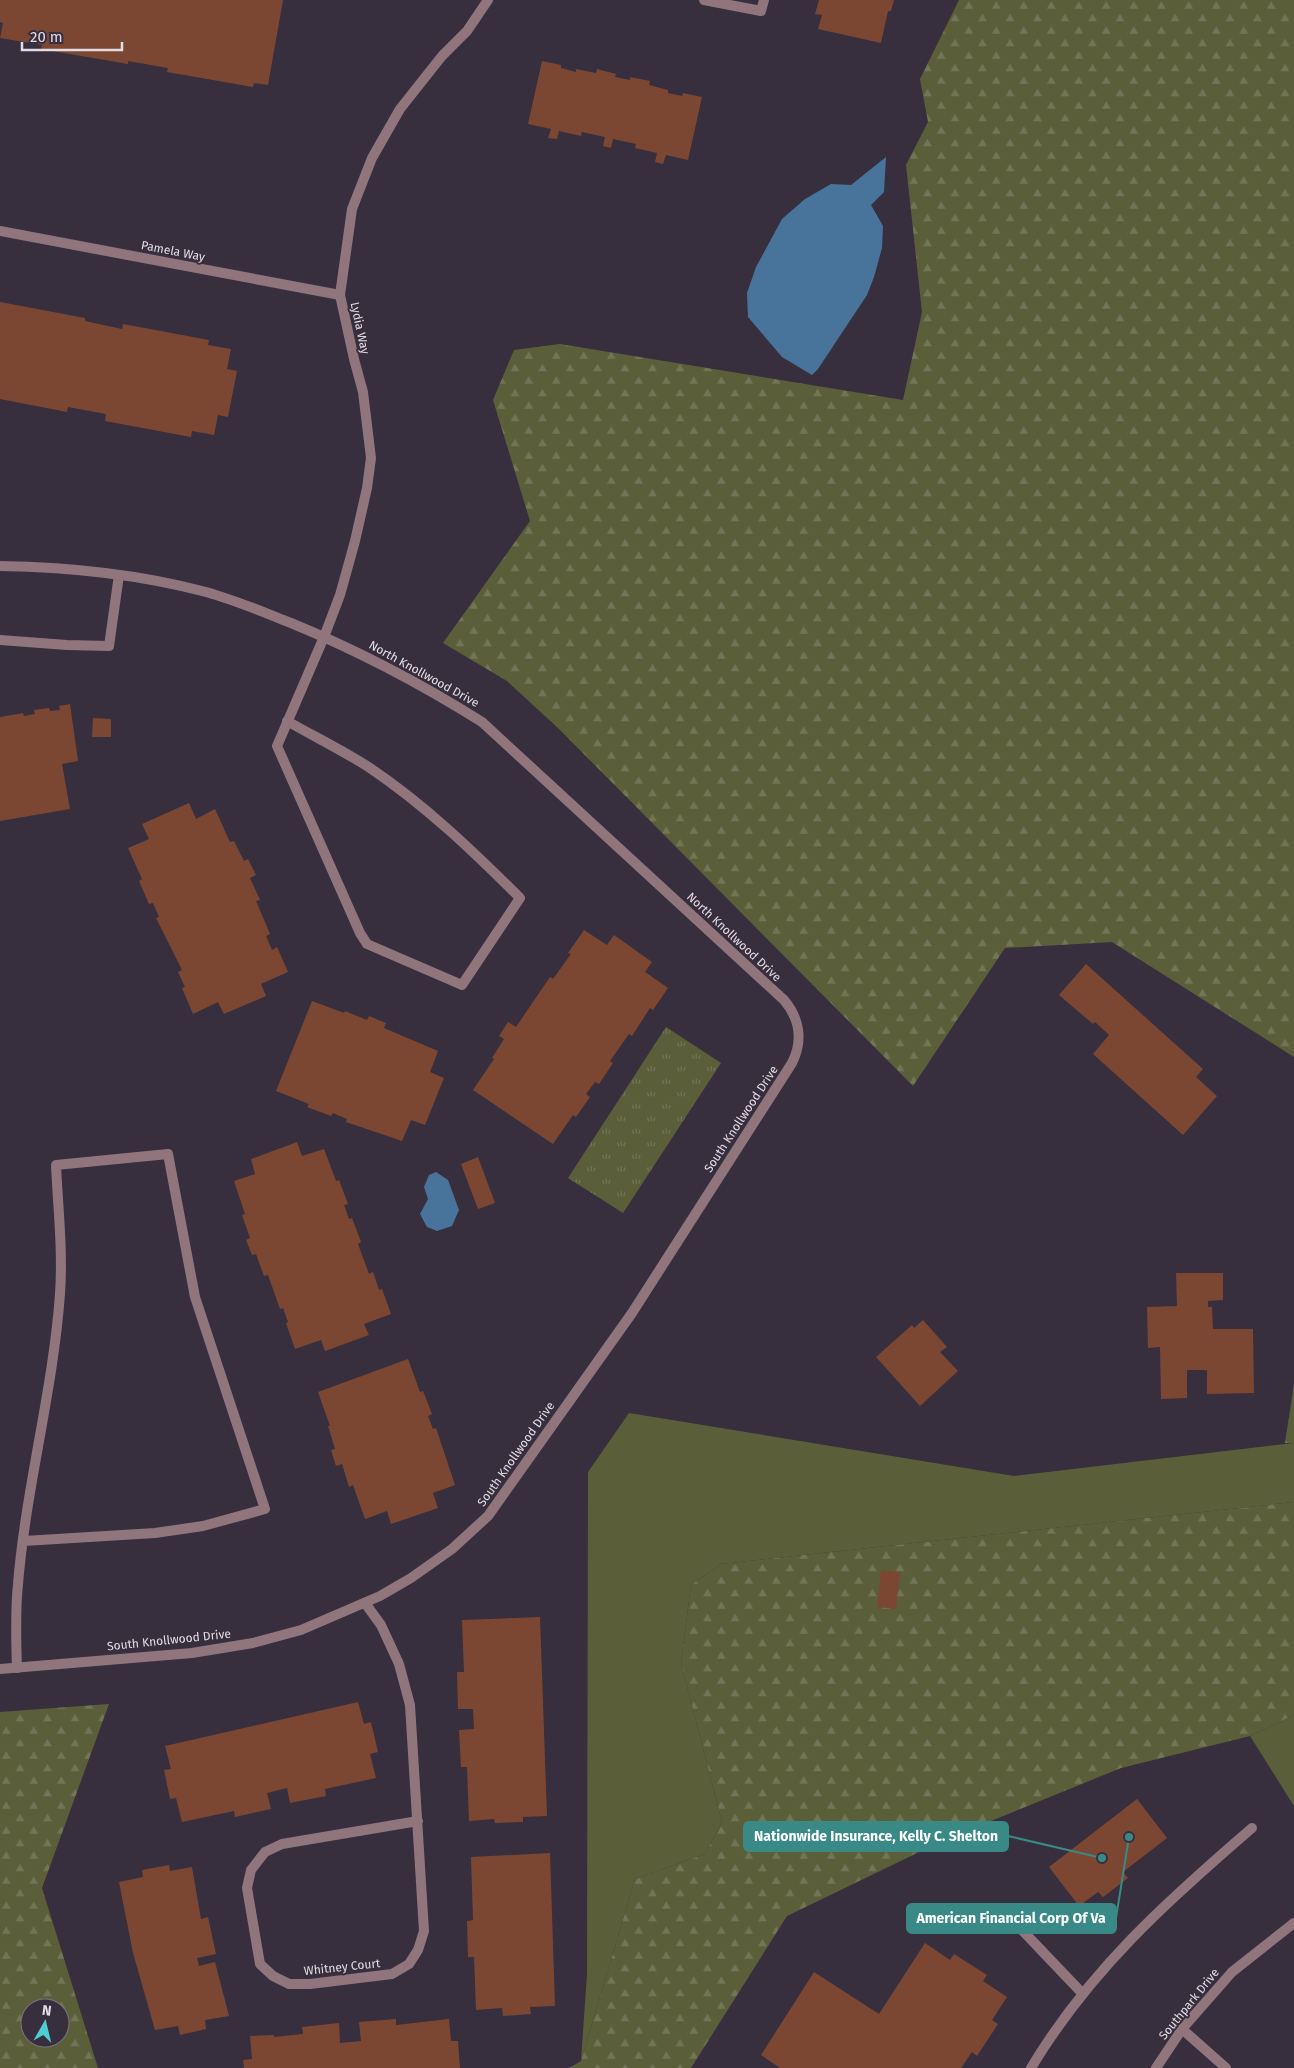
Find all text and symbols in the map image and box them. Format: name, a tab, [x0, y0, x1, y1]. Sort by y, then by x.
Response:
scale bar	[22, 20, 122, 52]
text: 20 m	[30, 28, 63, 46]
street label: Pamela Way	[140, 238, 206, 264]
street label: Lydia Way	[348, 301, 372, 356]
street label: North Knollwood Drive	[367, 638, 481, 710]
street label: North Knollwood Drive	[684, 890, 784, 984]
street label: South Knollwood Drive	[701, 1063, 781, 1175]
street label: South Knollwood Drive	[475, 1399, 557, 1509]
street label: South Knollwood Drive	[106, 1627, 232, 1653]
callout: Nationwide Insurance, Kelly C. Shelton	[744, 1822, 1008, 1851]
text: Nationwide Insurance, Kelly C. Shelton	[754, 1828, 998, 1845]
callout: American Financial Corp Of Va	[907, 1904, 1116, 1933]
text: American Financial Corp Of Va	[915, 1910, 1106, 1927]
street label: Whitney Court	[303, 1956, 382, 1978]
street label: Southpark Drive	[1156, 1966, 1222, 2042]
north arrow	[20, 1998, 70, 2048]
text: N	[41, 2002, 53, 2020]

